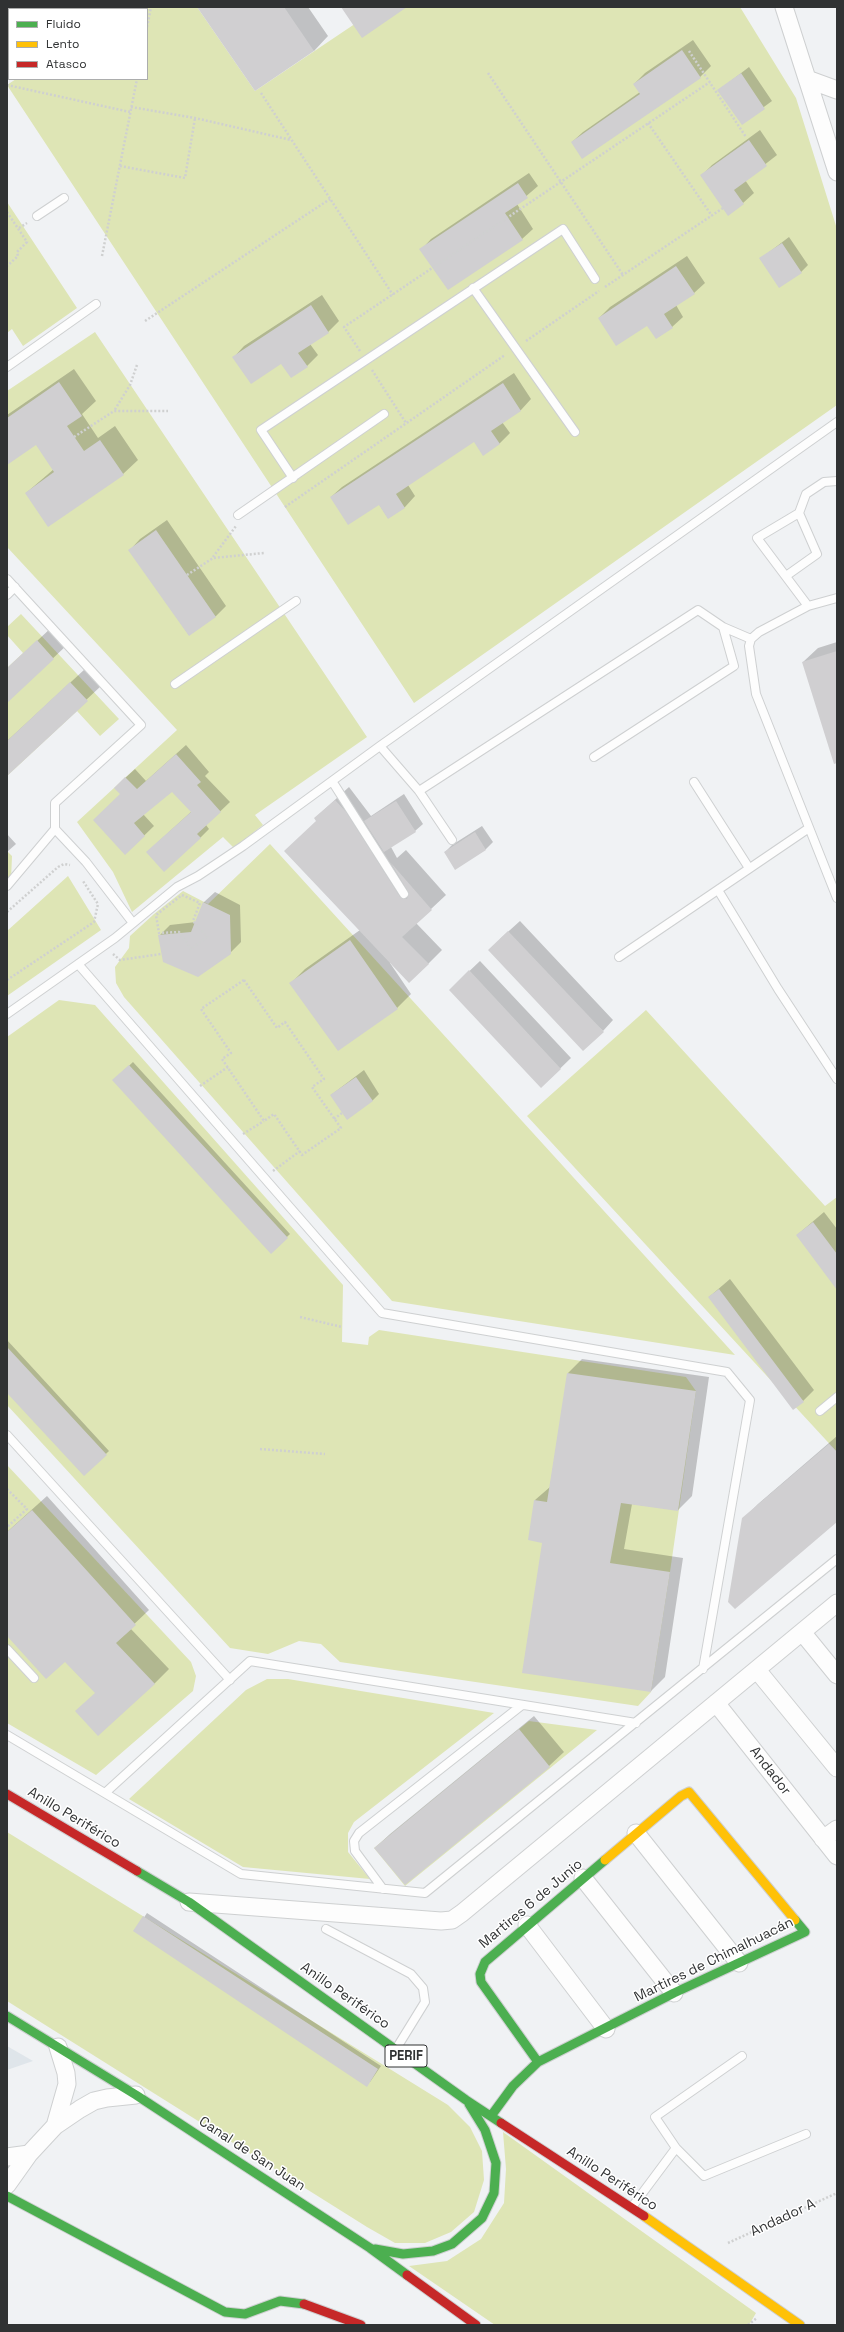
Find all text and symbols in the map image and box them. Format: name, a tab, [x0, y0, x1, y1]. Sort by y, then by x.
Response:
legend	[8, 8, 148, 80]
text: Fluido	[46, 16, 81, 32]
text: Lento	[46, 36, 80, 52]
text: Atasco	[46, 56, 87, 72]
street label: Andador	[746, 1743, 794, 1799]
street label: Anillo Periférico	[25, 1784, 123, 1852]
street label: Martires 6 de Junio	[476, 1856, 586, 1952]
street label: Martires de Chimalhuacán	[632, 1914, 796, 2006]
street label: Anillo Periférico	[297, 1959, 393, 2033]
road number: PERIF	[385, 2045, 427, 2067]
street label: Canal de San Juan	[196, 2113, 308, 2195]
street label: Anillo Periférico	[563, 2143, 661, 2215]
street label: Andador A	[748, 2196, 818, 2240]

